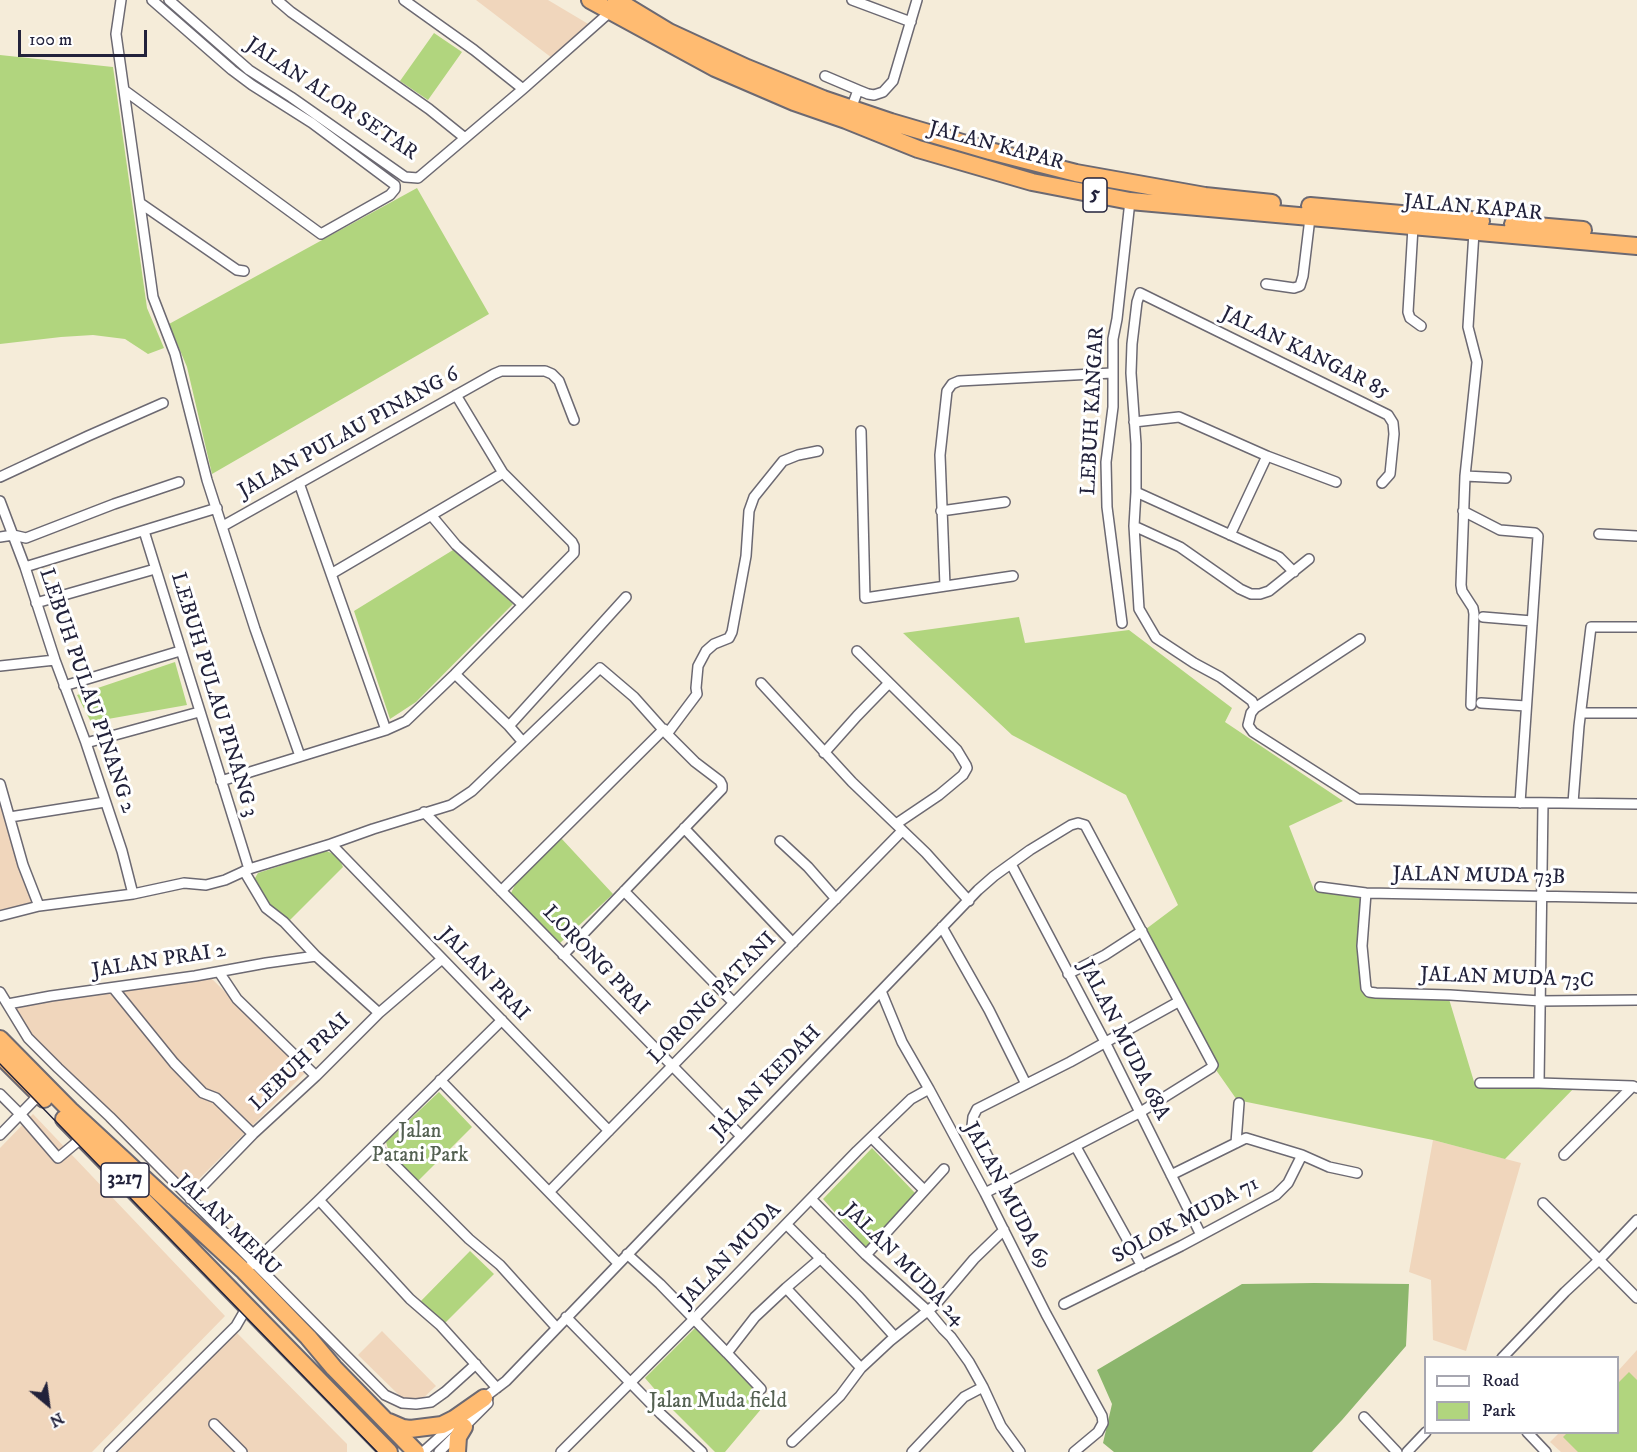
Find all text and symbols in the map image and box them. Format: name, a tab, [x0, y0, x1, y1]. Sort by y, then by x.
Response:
scale bar	[21, 18, 150, 56]
text: 100 m	[29, 29, 72, 51]
street label: JALAN ALOR SETAR	[240, 33, 422, 167]
street label: JALAN KAPAR	[926, 117, 1066, 177]
road number: 5	[1083, 178, 1107, 212]
street label: JALAN KAPAR	[1403, 190, 1543, 228]
street label: JALAN KANGAR 85	[1217, 302, 1393, 406]
street label: LEBUH KANGAR	[1077, 326, 1111, 496]
street label: JALAN PULAU PINANG 6	[235, 363, 463, 505]
street label: LEBUH PULAU PINANG 2	[32, 566, 140, 816]
street label: LEBUH PULAU PINANG 3	[164, 570, 262, 820]
street label: JALAN MUDA 73B	[1392, 863, 1566, 891]
street label: LORONG PRAI	[536, 901, 654, 1021]
street label: JALAN PRAI	[432, 923, 534, 1027]
street label: LORONG PATANI	[644, 928, 782, 1070]
street label: JALAN PRAI 2	[90, 939, 228, 985]
street label: JALAN MUDA 68A	[1072, 957, 1174, 1125]
street label: JALAN MUDA 73C	[1420, 963, 1594, 995]
street label: LEBUH PRAI	[246, 1009, 356, 1117]
street label: JALAN KEDAH	[707, 1021, 827, 1145]
street label: JALAN MUDA 69	[957, 1118, 1055, 1274]
park label: Jalan Patani Park	[372, 1120, 468, 1170]
road number: 3217	[101, 1163, 149, 1197]
street label: JALAN MERU	[169, 1170, 285, 1282]
street label: SOLOK MUDA 71	[1108, 1172, 1264, 1270]
street label: JALAN MUDA	[675, 1198, 787, 1314]
street label: JALAN MUDA 24	[836, 1198, 970, 1332]
legend	[1424, 1356, 1619, 1434]
text: Road	[1482, 1370, 1519, 1392]
north arrow	[18, 1374, 78, 1434]
park label: Jalan Muda field	[649, 1390, 787, 1416]
text: Park	[1482, 1400, 1516, 1422]
text: N	[46, 1408, 67, 1432]

